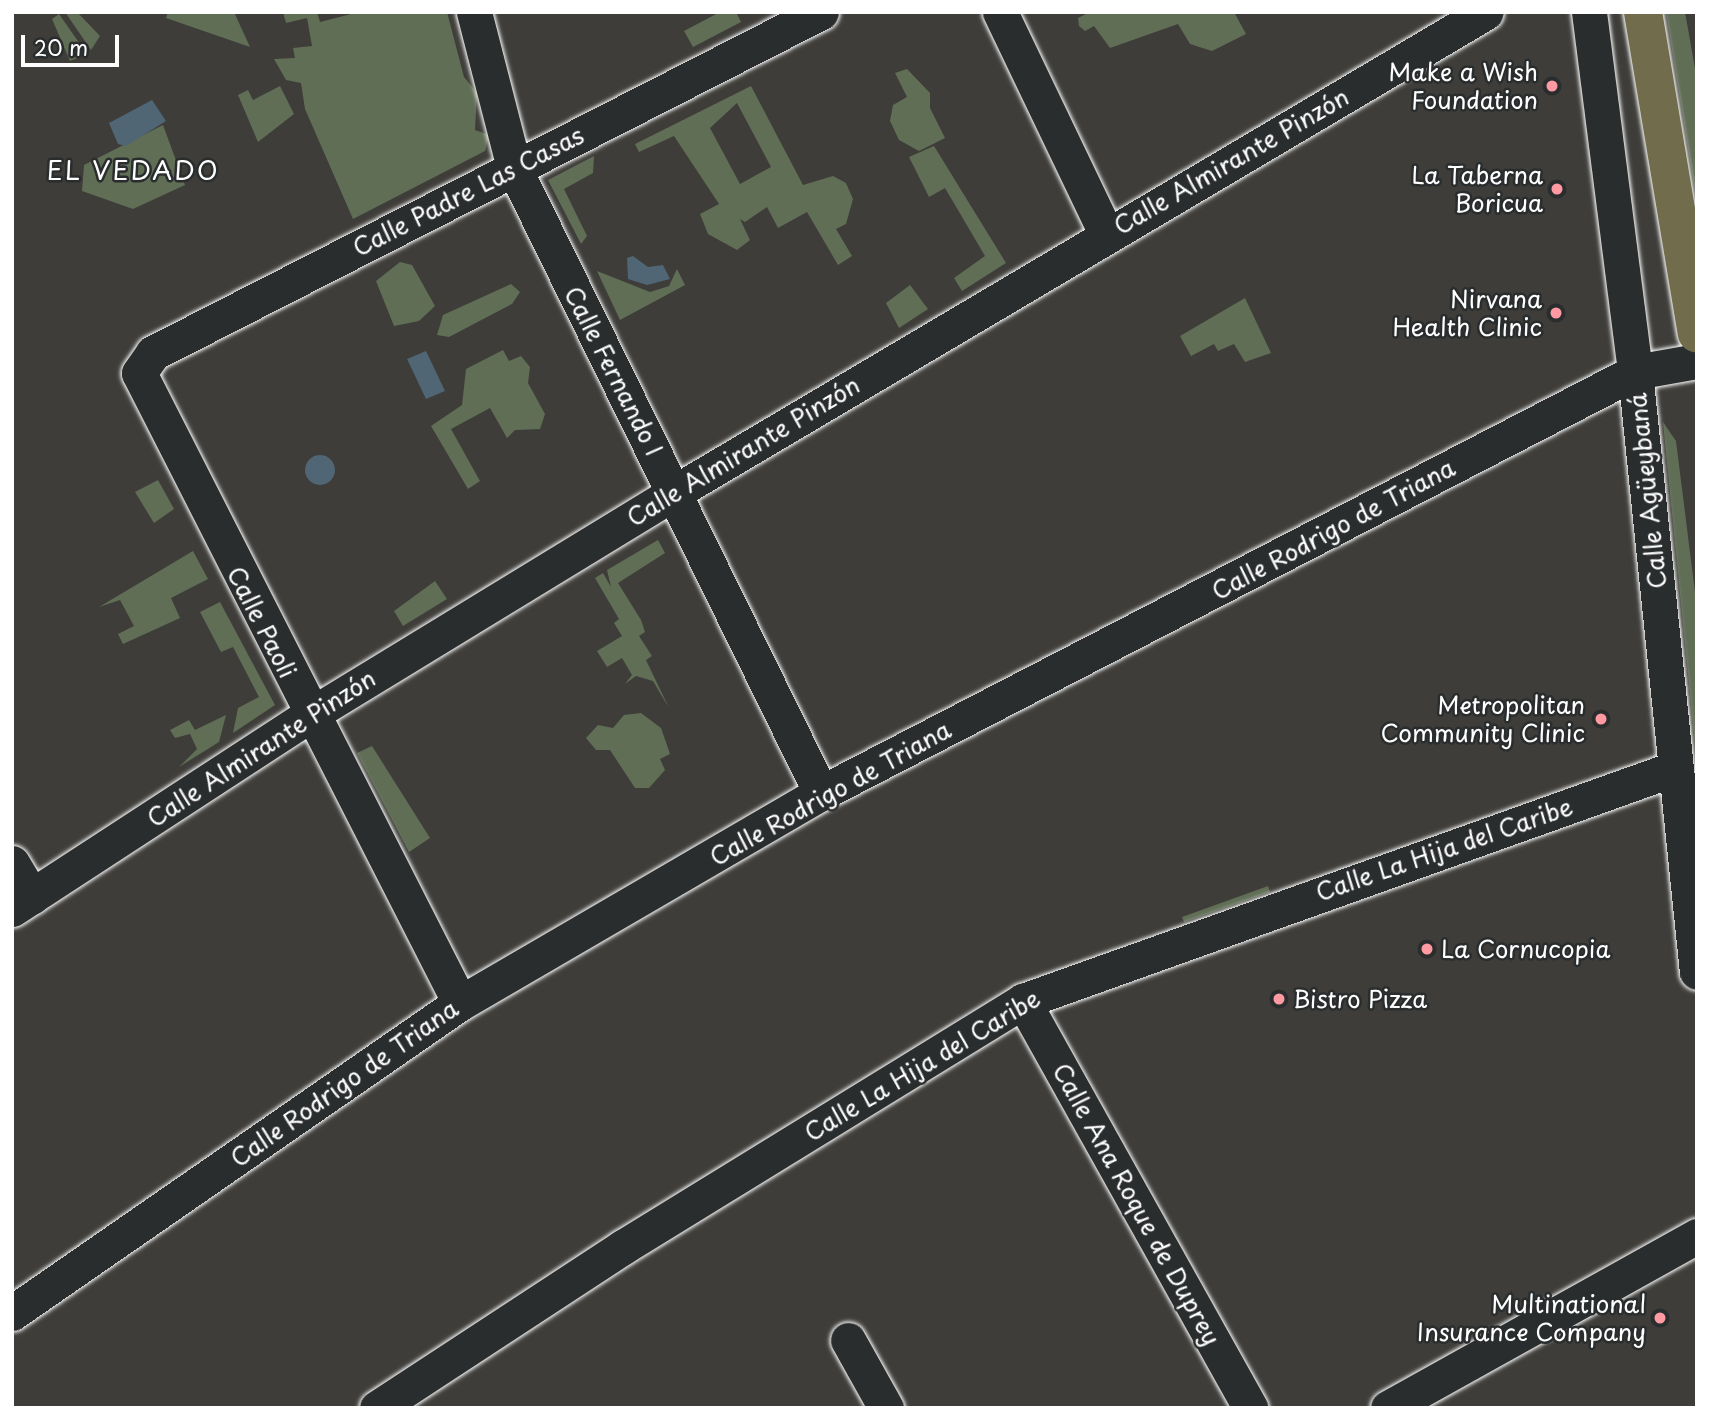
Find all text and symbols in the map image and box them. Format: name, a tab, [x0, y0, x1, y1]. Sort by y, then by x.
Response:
scale bar	[24, 21, 122, 65]
text: 20 m	[34, 31, 88, 63]
place label: Make a Wish Foundation	[1387, 58, 1538, 114]
marker: Make a Wish Foundation	[1544, 78, 1560, 94]
street label: Calle Almirante Pinzón	[1108, 82, 1354, 240]
street label: Calle Padre Las Casas	[347, 120, 589, 262]
district label: EL VEDADO	[47, 154, 219, 186]
place label: La Taberna Boricua	[1411, 161, 1543, 217]
marker: La Taberna Boricua	[1549, 181, 1565, 197]
street label: Calle Fernando I	[558, 280, 670, 462]
place label: Nirvana Health Clinic	[1391, 285, 1542, 341]
marker: Nirvana Health Clinic	[1548, 305, 1564, 321]
street label: Calle Almirante Pinzón	[621, 370, 865, 532]
street label: Calle Agüeybaná	[1622, 391, 1672, 591]
street label: Calle Rodrigo de Triana	[1205, 452, 1461, 606]
street label: Calle Paoli	[222, 561, 302, 683]
street label: Calle Almirante Pinzón	[141, 663, 381, 833]
place label: Metropolitan Community Clinic	[1379, 691, 1585, 747]
marker: Metropolitan Community Clinic	[1591, 709, 1611, 729]
street label: Calle Rodrigo de Triana	[703, 714, 957, 872]
street label: Calle La Hija del Caribe	[1309, 791, 1579, 907]
place label: La Cornucopia	[1441, 935, 1610, 963]
marker: La Cornucopia	[1419, 941, 1435, 957]
street label: Calle La Hija del Caribe	[797, 982, 1047, 1148]
place label: Bistro Pizza	[1293, 985, 1428, 1013]
marker: Bistro Pizza	[1271, 991, 1287, 1007]
street label: Calle Rodrigo de Triana	[224, 993, 464, 1173]
street label: Calle Ana Roque de Duprey	[1047, 1058, 1227, 1350]
place label: Multinational Insurance Company	[1415, 1290, 1646, 1346]
marker: Multinational Insurance Company	[1652, 1310, 1668, 1326]

